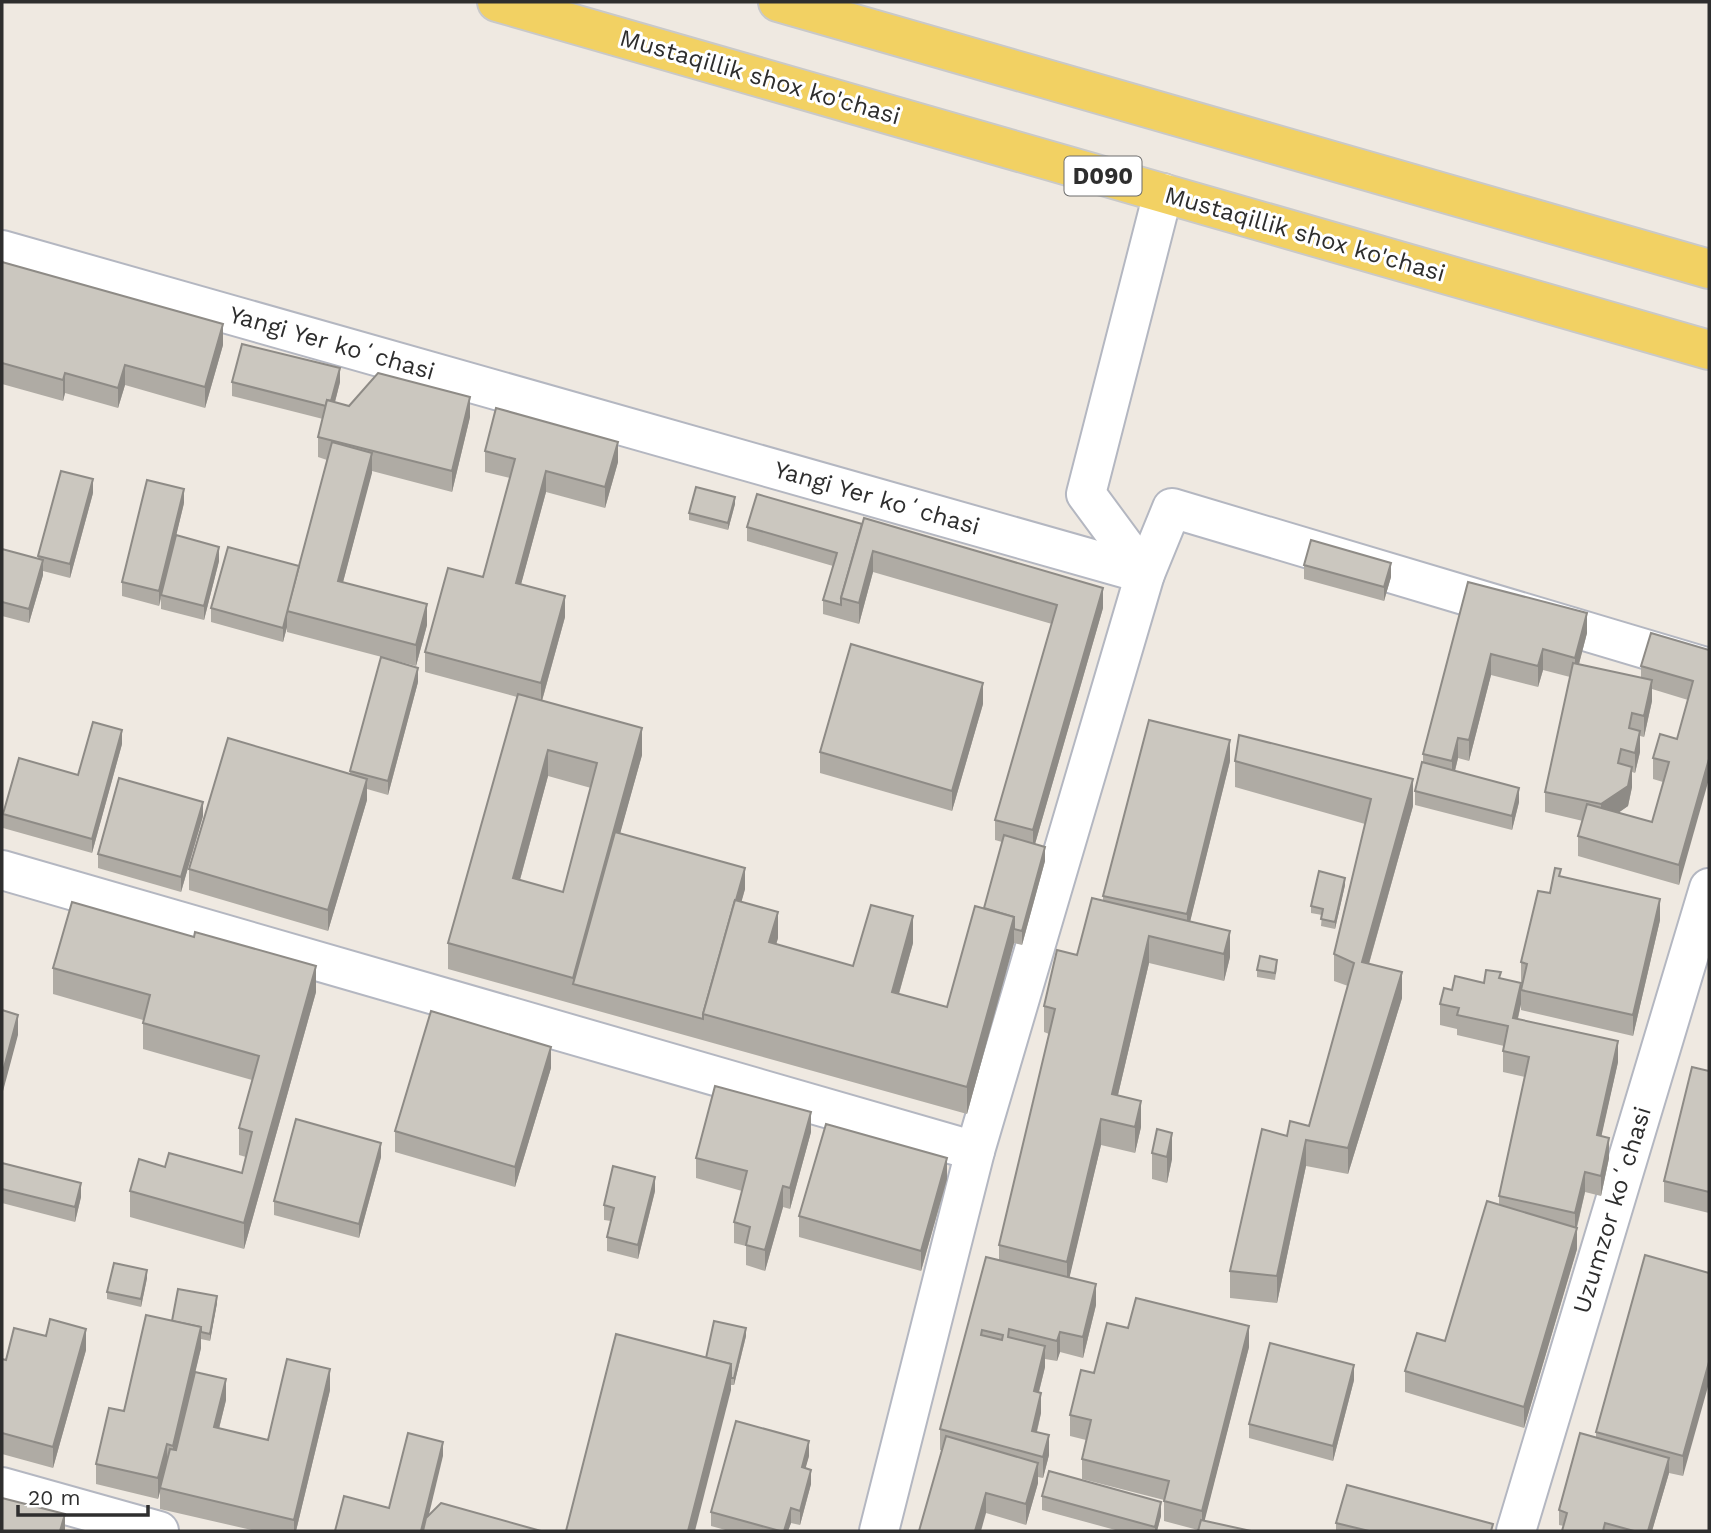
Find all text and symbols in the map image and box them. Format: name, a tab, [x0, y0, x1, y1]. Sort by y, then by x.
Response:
street label: Mustaqillik shox ko'chasi	[617, 24, 903, 130]
road number: D090	[1064, 156, 1142, 196]
street label: Mustaqillik shox ko'chasi	[1162, 181, 1448, 287]
street label: Yangi Yer koʻchasi	[226, 300, 438, 386]
street label: Yangi Yer koʻchasi	[771, 455, 983, 541]
street label: Uzumzor koʻchasi	[1567, 1103, 1657, 1317]
scale bar	[18, 1474, 147, 1518]
text: 20 m	[28, 1485, 80, 1510]

